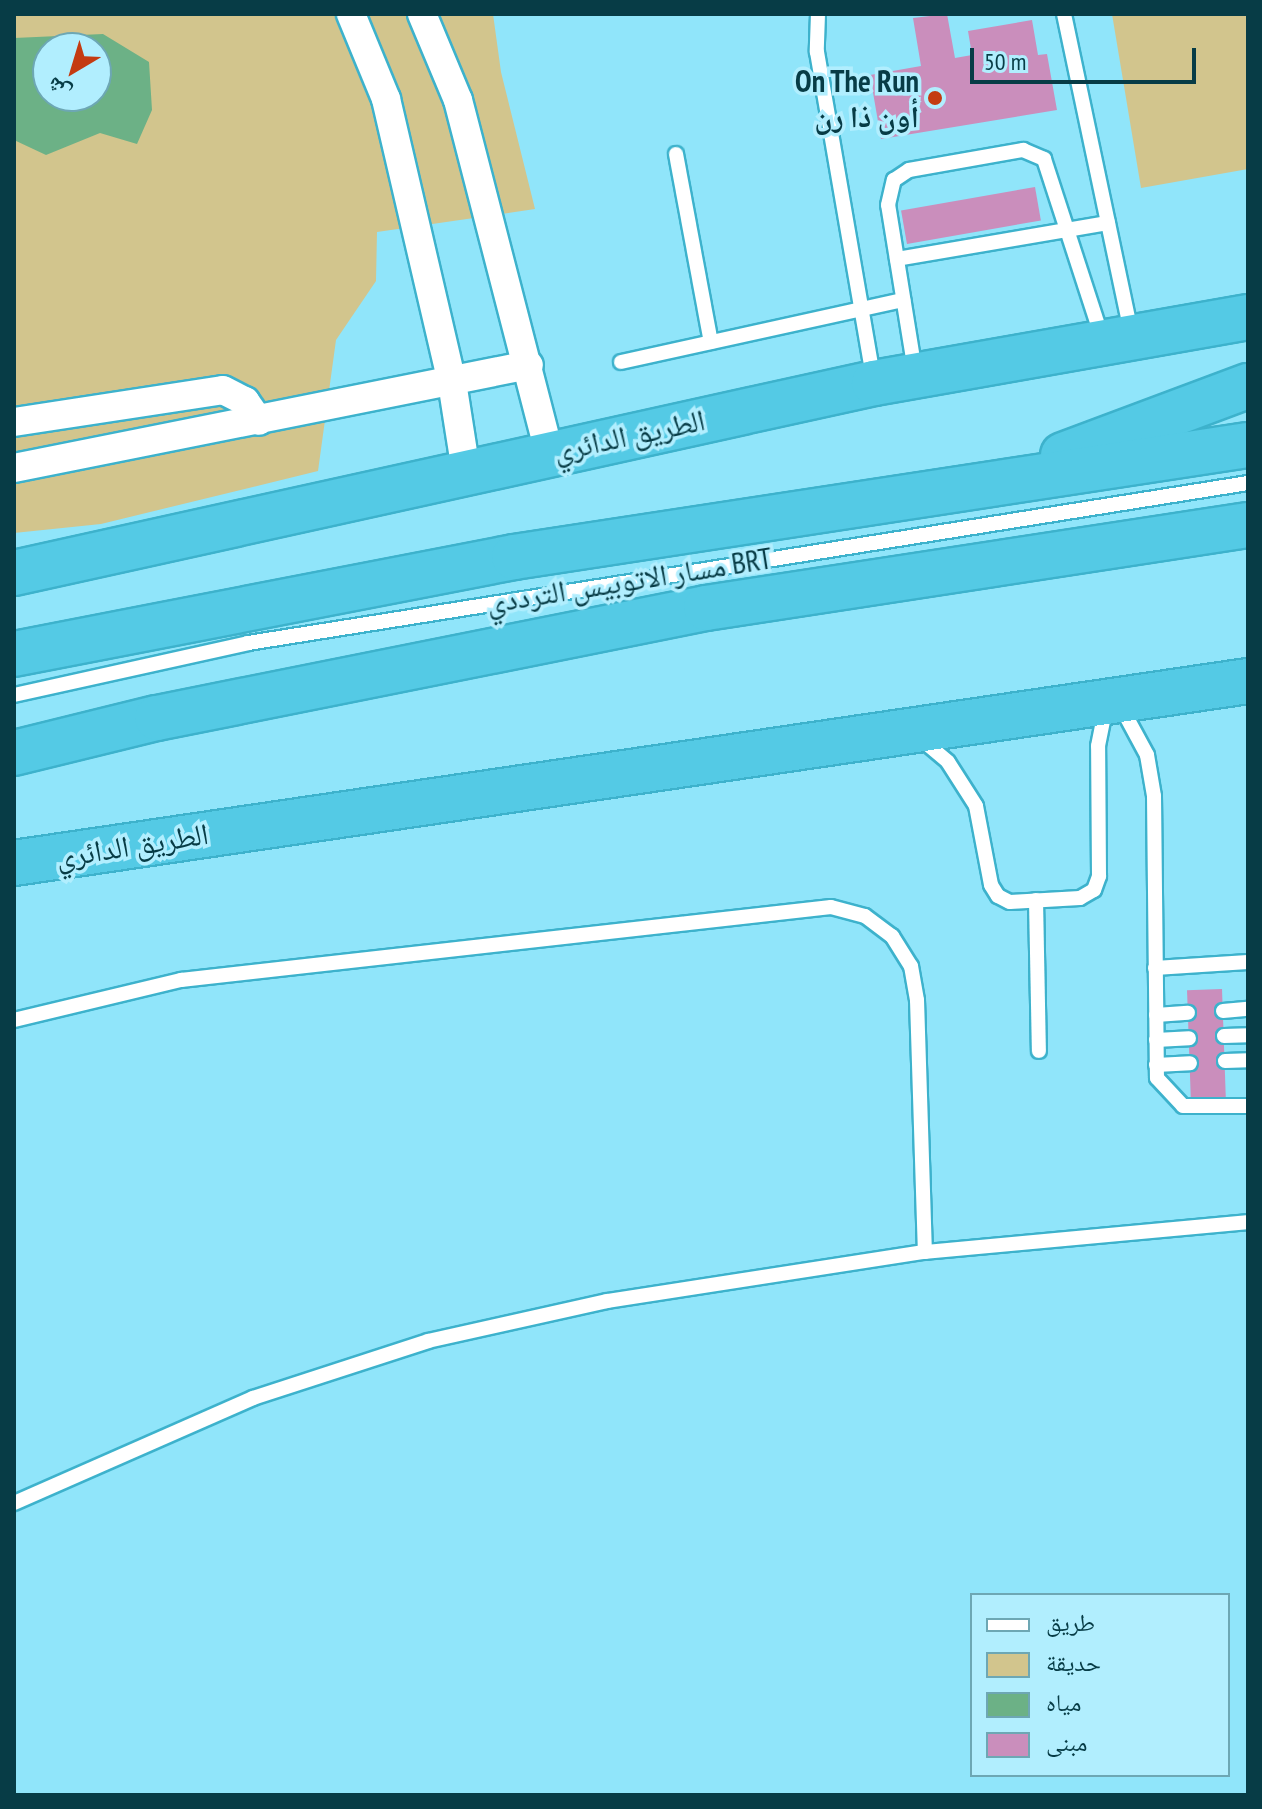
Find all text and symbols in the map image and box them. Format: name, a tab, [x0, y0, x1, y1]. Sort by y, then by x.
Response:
north arrow	[32, 32, 112, 112]
scale bar	[974, 32, 1200, 82]
text: 50 m	[984, 46, 1026, 77]
place label: On The Run أون ذا رن	[794, 63, 919, 134]
text: ش	[41, 71, 76, 108]
marker: On The Run أون ذا رن	[926, 89, 944, 107]
street label: الطريق الدائري	[550, 401, 708, 469]
street label: مسار الاتوبيس الترددي BRT	[484, 540, 774, 620]
street label: الطريق الدائري	[53, 815, 211, 875]
legend	[970, 1593, 1230, 1777]
text: طريق	[1046, 1607, 1095, 1638]
text: حديقة	[1046, 1647, 1101, 1678]
text: مياه	[1046, 1687, 1081, 1718]
text: مبنى	[1046, 1727, 1087, 1758]

